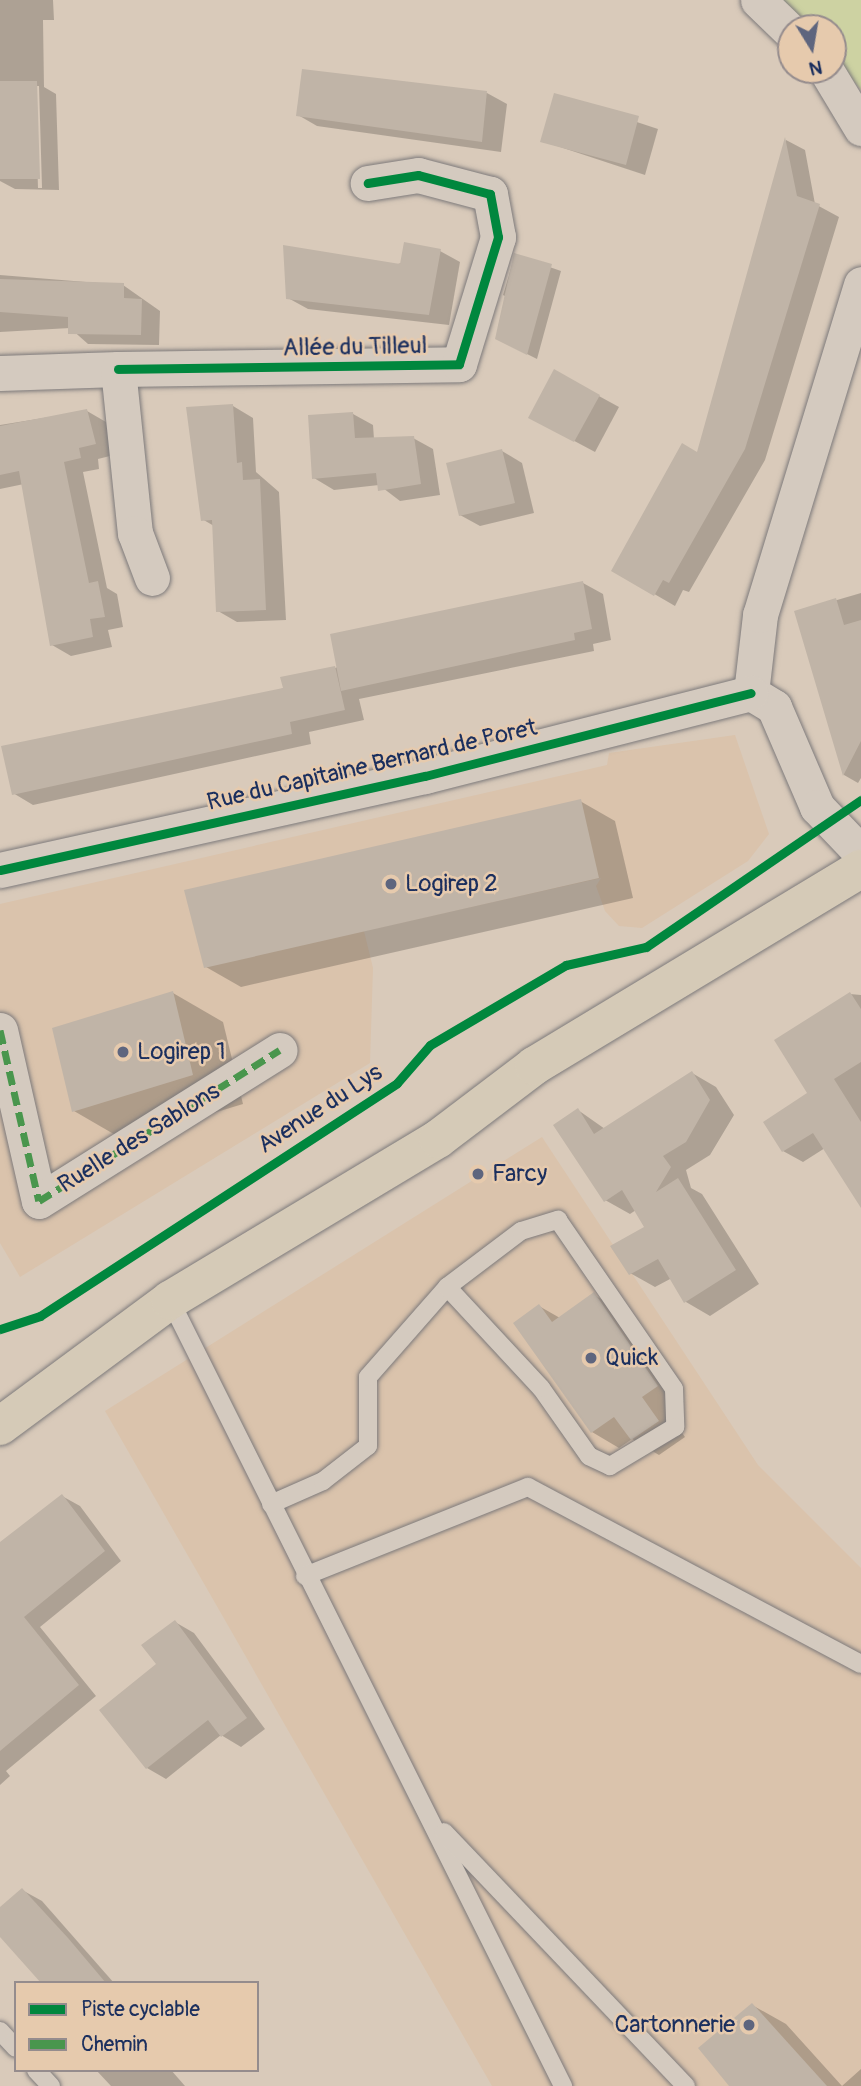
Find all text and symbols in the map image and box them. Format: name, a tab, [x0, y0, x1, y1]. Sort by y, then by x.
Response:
north arrow	[777, 14, 847, 84]
text: N	[807, 55, 824, 81]
street label: Allée du Tilleul	[283, 331, 427, 363]
street label: Rue du Capitaine Bernard de Poret	[204, 713, 540, 817]
place label: Logirep 2	[405, 870, 498, 898]
marker: Logirep 2	[383, 876, 399, 892]
place label: Logirep 1	[137, 1038, 226, 1066]
marker: Logirep 1	[115, 1044, 131, 1060]
street label: Avenue du Lys	[252, 1058, 388, 1160]
street label: Ruelle des Sablons	[53, 1077, 225, 1199]
place label: Farcy	[492, 1160, 547, 1188]
marker: Farcy	[470, 1166, 486, 1182]
place label: Quick	[605, 1344, 658, 1372]
marker: Quick	[583, 1350, 599, 1366]
legend	[14, 1981, 259, 2072]
text: Piste cyclable	[81, 1996, 200, 2023]
place label: Cartonnerie	[614, 2011, 735, 2039]
marker: Cartonnerie	[741, 2017, 757, 2033]
text: Chemin	[81, 2031, 148, 2058]

